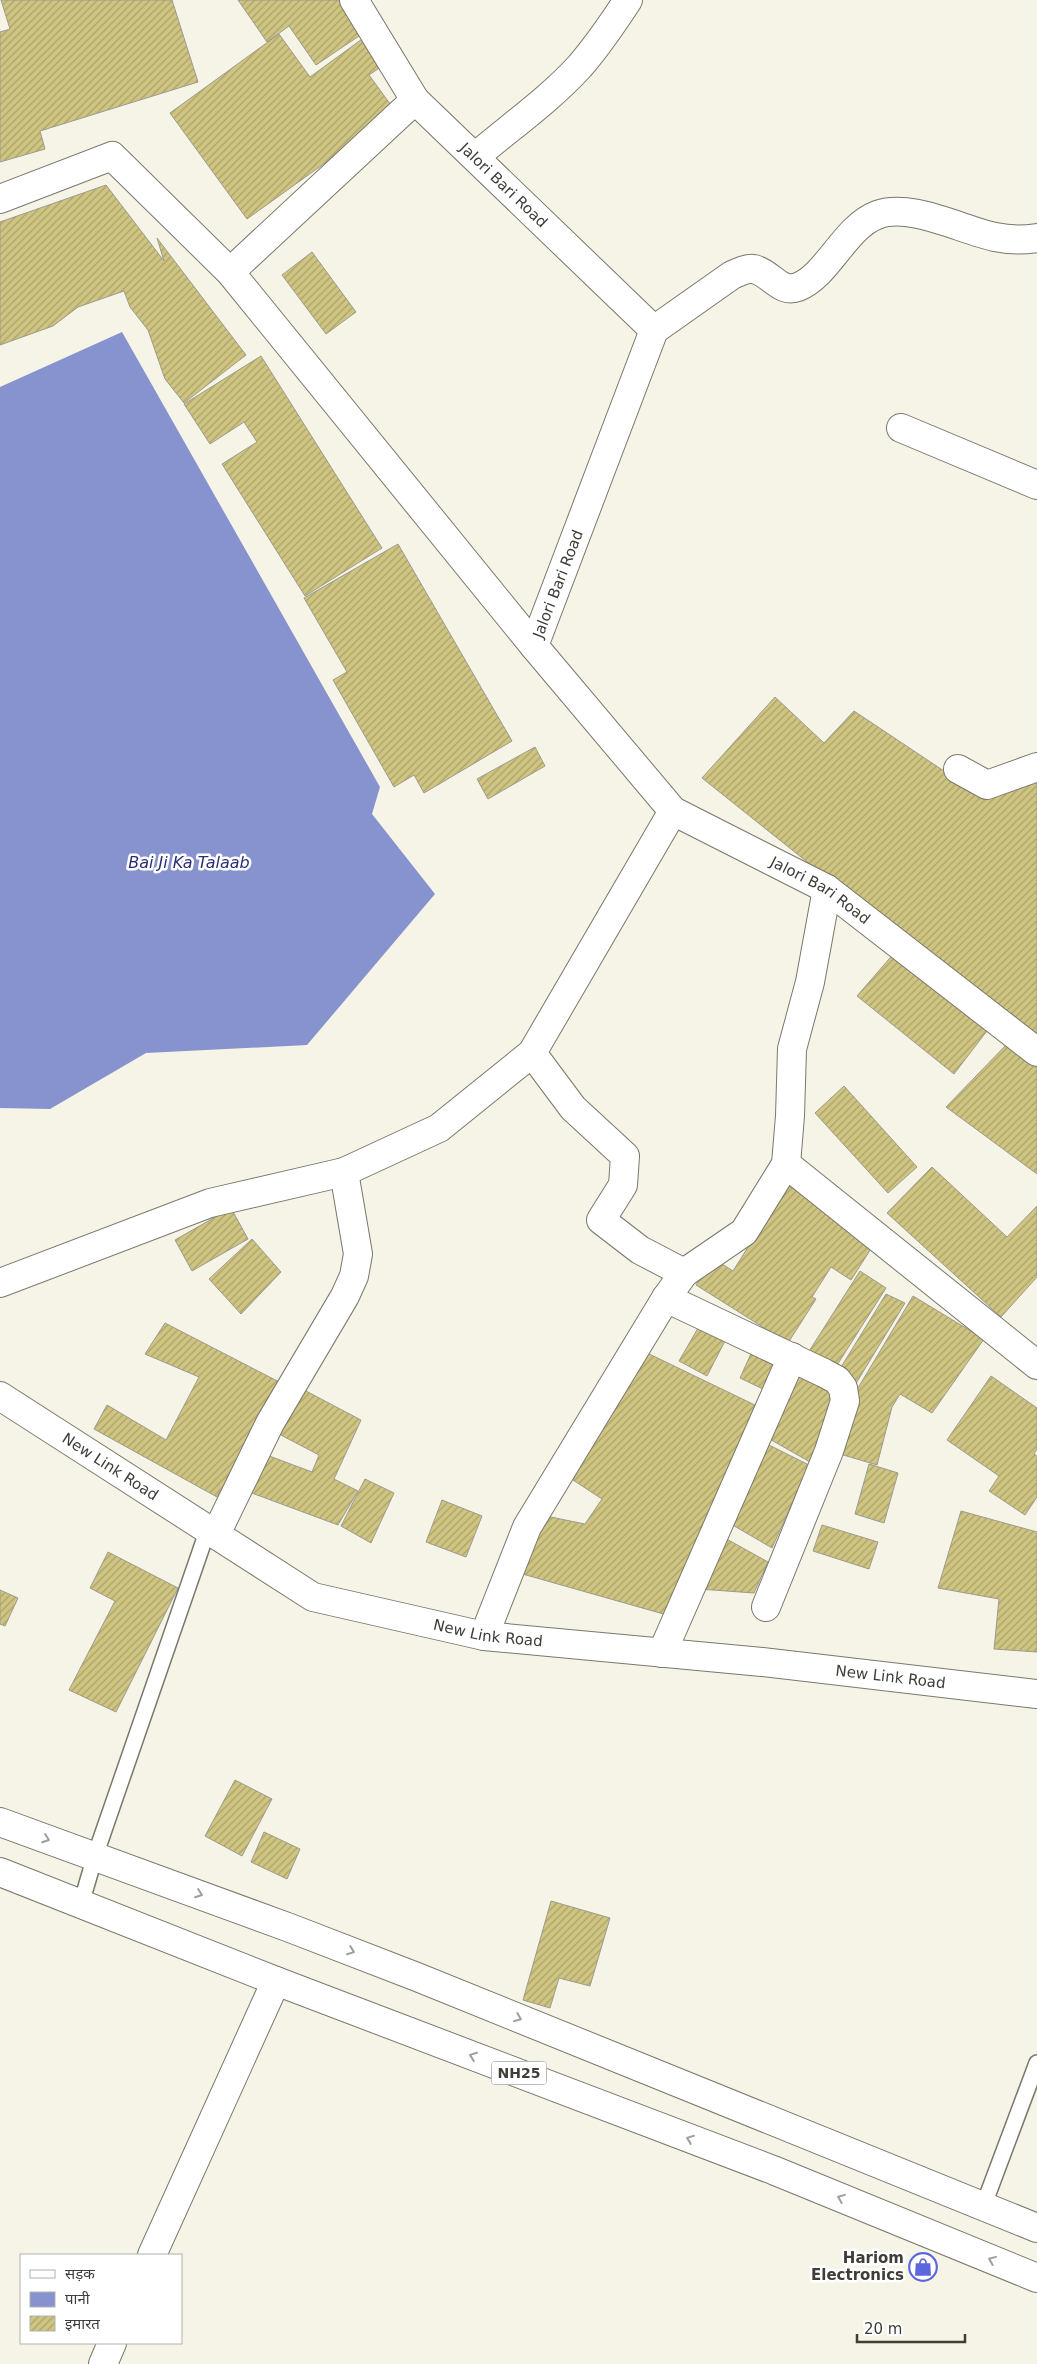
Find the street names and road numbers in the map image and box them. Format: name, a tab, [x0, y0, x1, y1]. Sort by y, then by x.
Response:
street label: Jalori Bari Road	[455, 138, 551, 231]
street label: Jalori Bari Road	[529, 527, 587, 642]
street label: Jalori Bari Road	[766, 852, 874, 928]
street label: New Link Road	[59, 1429, 162, 1504]
street label: New Link Road	[432, 1616, 544, 1650]
street label: New Link Road	[835, 1662, 947, 1692]
road number: NH25	[492, 2062, 546, 2084]

